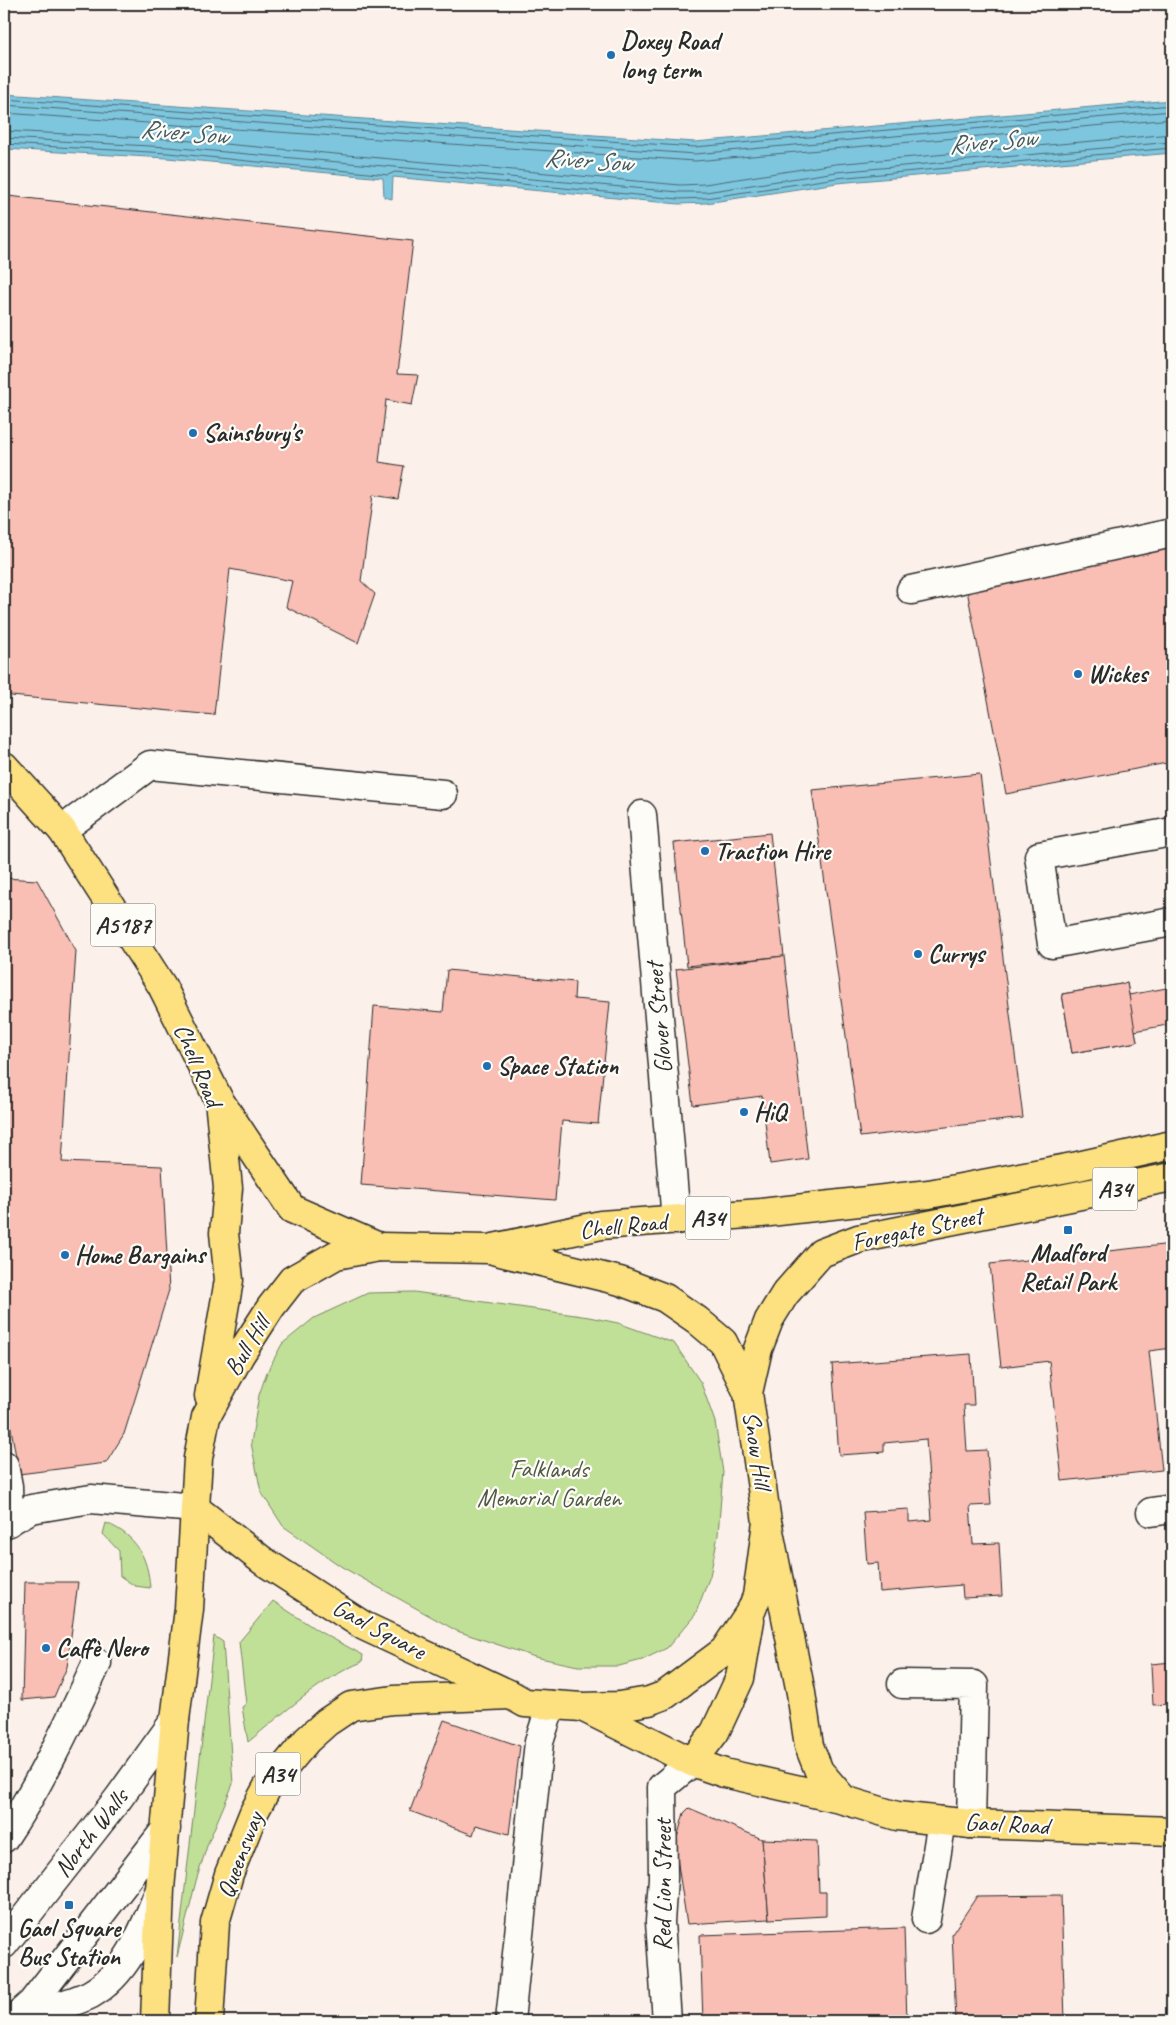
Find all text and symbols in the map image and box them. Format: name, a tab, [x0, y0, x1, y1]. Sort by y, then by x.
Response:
place label: Doxey Road long term	[621, 25, 723, 86]
marker: Doxey Road long term	[605, 49, 617, 61]
water label: River Sow	[139, 112, 233, 153]
water label: River Sow	[947, 120, 1041, 161]
water label: River Sow	[543, 141, 637, 180]
place label: Sainsbury's	[203, 417, 303, 449]
marker: Sainsbury's	[187, 427, 199, 439]
place label: Wickes	[1088, 658, 1149, 690]
marker: Wickes	[1072, 668, 1084, 680]
place label: Traction Hire	[715, 835, 832, 867]
marker: Traction Hire	[699, 845, 711, 857]
road number: A5187	[90, 904, 156, 946]
place label: Currys	[928, 938, 986, 970]
marker: Currys	[912, 948, 924, 960]
street label: Glover Street	[638, 957, 680, 1075]
street label: Chell Road	[166, 1019, 231, 1115]
place label: Space Station	[497, 1050, 619, 1082]
marker: Space Station	[481, 1060, 493, 1072]
place label: HiQ	[754, 1096, 789, 1128]
marker: HiQ	[738, 1106, 750, 1118]
road number: A34	[1092, 1168, 1138, 1210]
road number: A34	[686, 1196, 730, 1240]
street label: Foregate Street	[849, 1199, 989, 1258]
street label: Chell Road	[578, 1205, 672, 1246]
marker: Madford Retail Park	[1062, 1224, 1074, 1236]
place label: Madford Retail Park	[1020, 1237, 1119, 1298]
place label: Home Bargains	[75, 1239, 207, 1271]
marker: Home Bargains	[59, 1249, 71, 1261]
street label: Bull Hill	[217, 1306, 280, 1382]
street label: Snow Hill	[735, 1409, 780, 1496]
park label: Falklands Memorial Garden	[477, 1453, 623, 1514]
street label: Gaol Square	[327, 1591, 433, 1668]
place label: Caffè Nero	[56, 1632, 151, 1664]
marker: Caffè Nero	[40, 1642, 52, 1654]
road number: A34	[256, 1752, 300, 1796]
street label: North Walls	[47, 1780, 137, 1884]
street label: Queensway	[209, 1805, 272, 1903]
street label: Gaol Road	[964, 1806, 1054, 1842]
street label: Red Lion Street	[647, 1816, 679, 1951]
marker: Gaol Square Bus Station	[63, 1899, 75, 1911]
place label: Gaol Square Bus Station	[18, 1912, 122, 1973]

